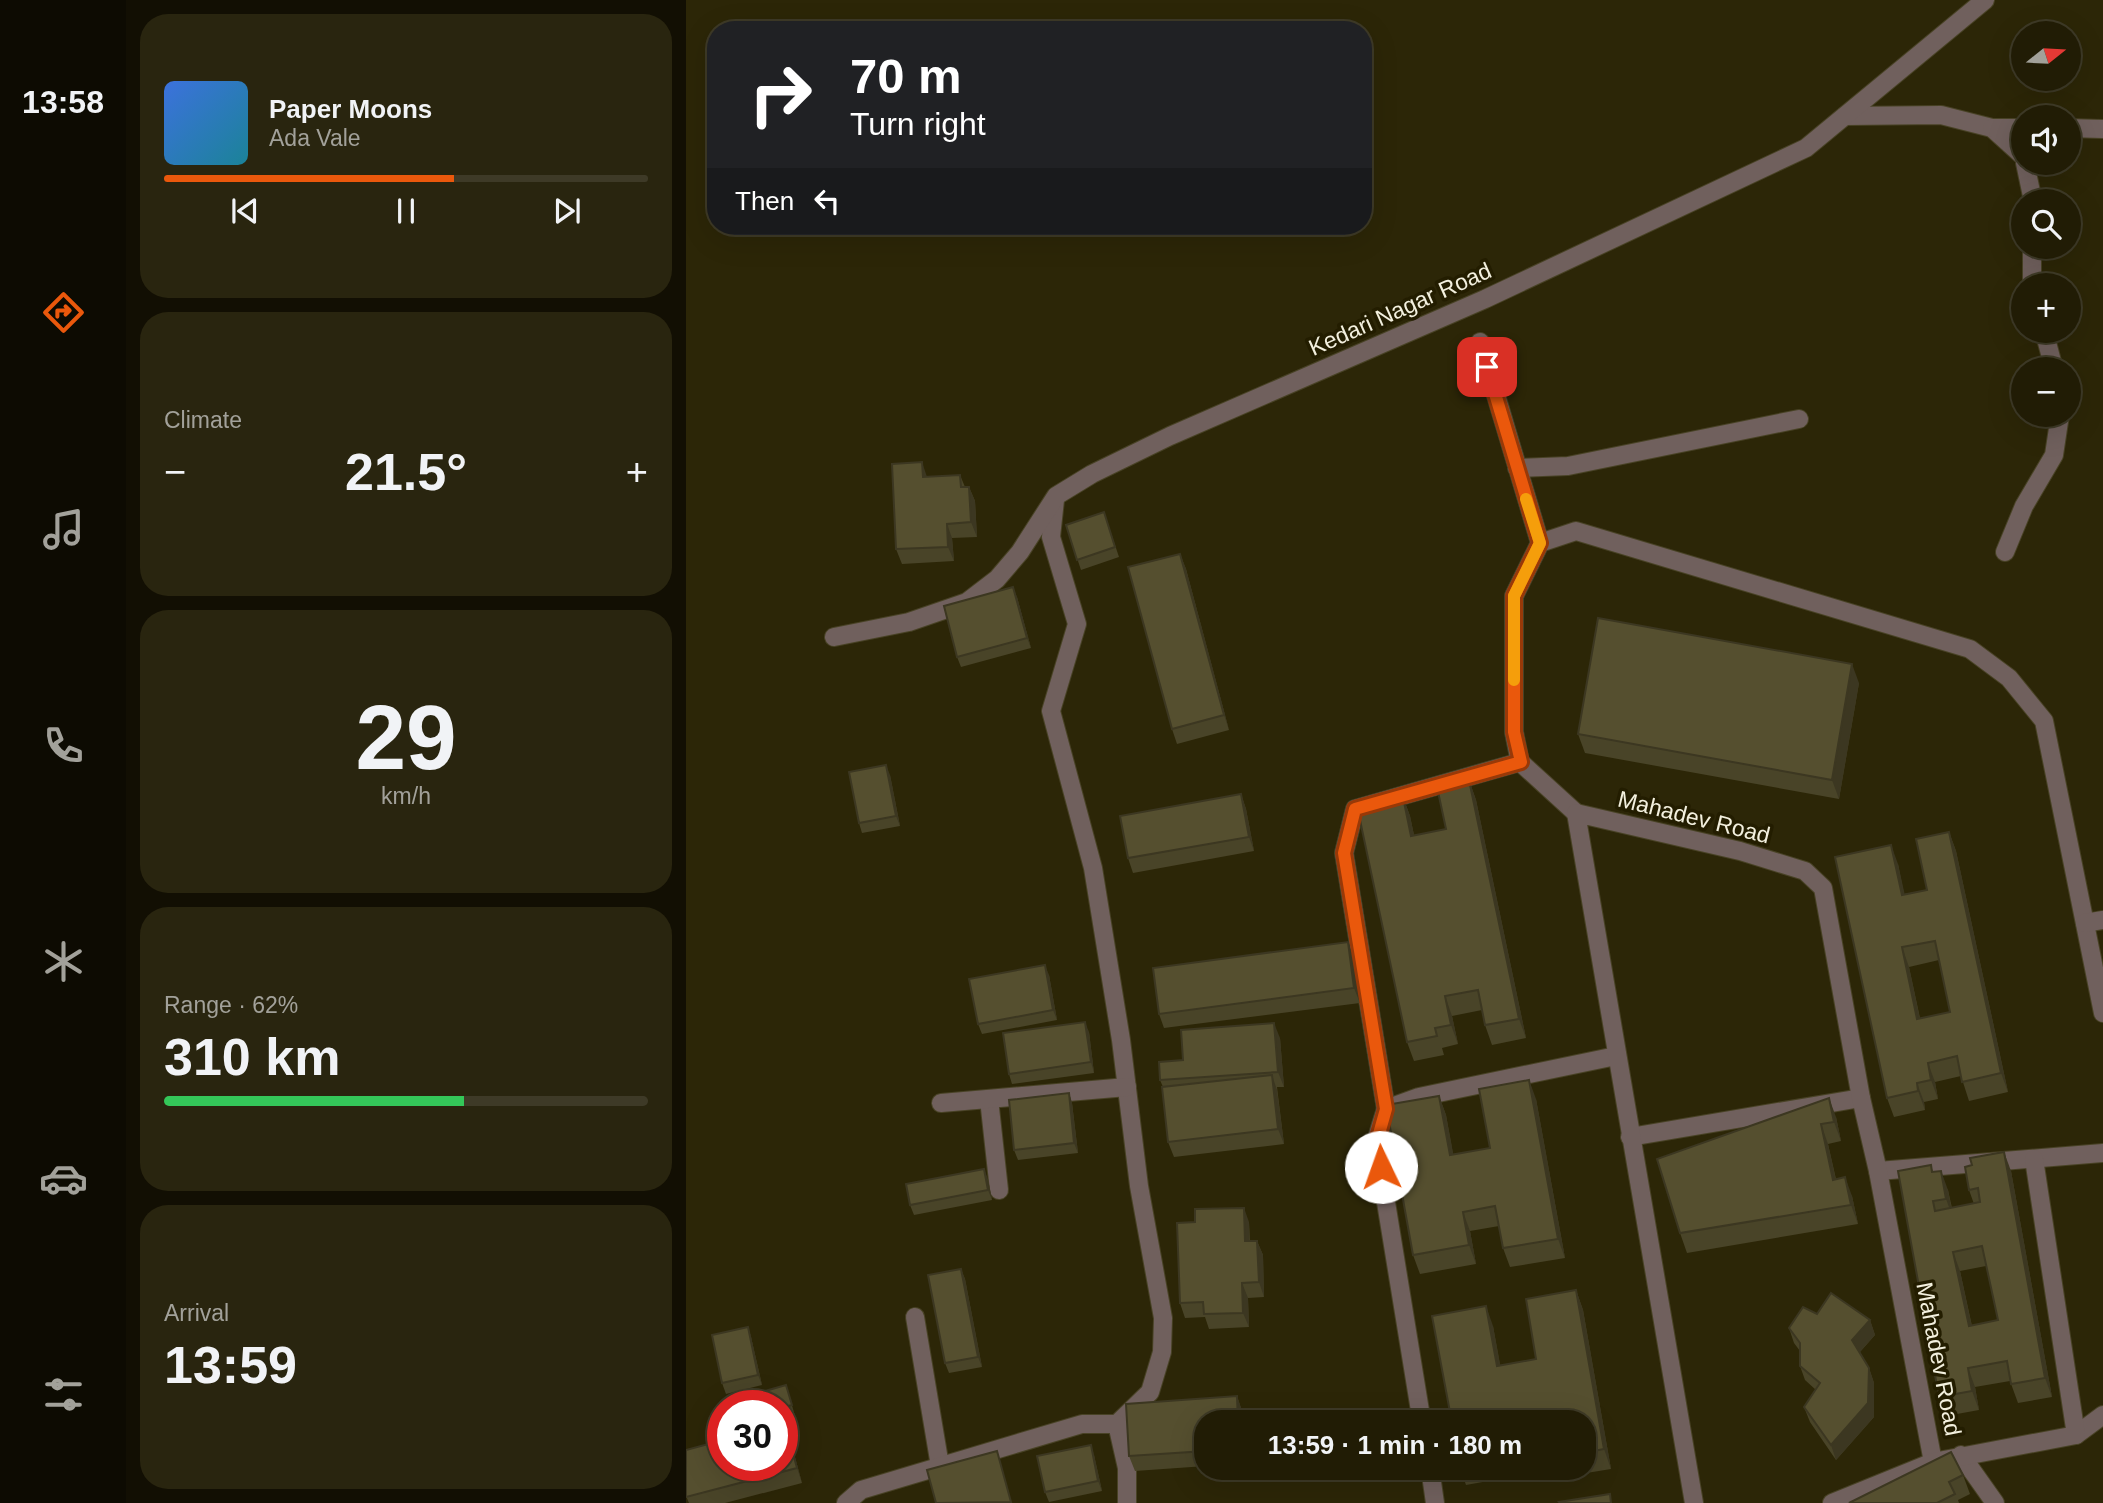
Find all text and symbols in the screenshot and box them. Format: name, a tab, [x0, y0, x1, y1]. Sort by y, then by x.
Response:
north arrow	[2011, 21, 2081, 91]
map controls	[2011, 21, 2081, 427]
icon: right	[735, 49, 826, 140]
text: 70 m	[850, 49, 962, 103]
text: 13:58	[22, 84, 104, 120]
text: Paper Moons	[269, 94, 432, 124]
button: sound	[2011, 105, 2081, 175]
text: Turn right	[850, 106, 986, 142]
text: Ada Vale	[269, 125, 361, 151]
icon: left	[808, 182, 846, 220]
text: Then	[735, 186, 794, 216]
button: search	[2011, 189, 2081, 259]
icon: previous	[226, 192, 264, 230]
icon: pause	[387, 192, 425, 230]
icon: next	[548, 192, 586, 230]
street label: Kedari Nagar Road	[1305, 257, 1495, 361]
button: +	[2011, 273, 2081, 343]
icon: directions	[39, 288, 88, 337]
pin	[1457, 337, 1517, 397]
icon: arrive	[1468, 348, 1506, 386]
button: −	[2011, 357, 2081, 427]
text: Climate	[164, 407, 242, 433]
text: 21.5°	[345, 443, 467, 501]
text: −	[164, 451, 186, 493]
text: +	[626, 451, 648, 493]
icon: music	[39, 505, 88, 554]
text: 29	[355, 687, 457, 788]
icon: phone	[39, 721, 88, 770]
text: km/h	[381, 783, 431, 809]
street label: Mahadev Road	[1615, 786, 1773, 848]
icon: climate	[39, 937, 88, 986]
text: Range · 62%	[164, 992, 298, 1018]
text: 310 km	[164, 1028, 340, 1086]
position arrow	[1344, 1130, 1418, 1204]
icon: car	[39, 1154, 88, 1203]
street label: Mahadev Road	[1911, 1280, 1967, 1438]
text: Arrival	[164, 1300, 229, 1326]
text: 13:59	[164, 1336, 297, 1394]
icon: filters	[39, 1370, 88, 1419]
speed limit sign: 30	[707, 1390, 798, 1481]
text: 13:59 · 1 min · 180 m	[1268, 1430, 1522, 1460]

